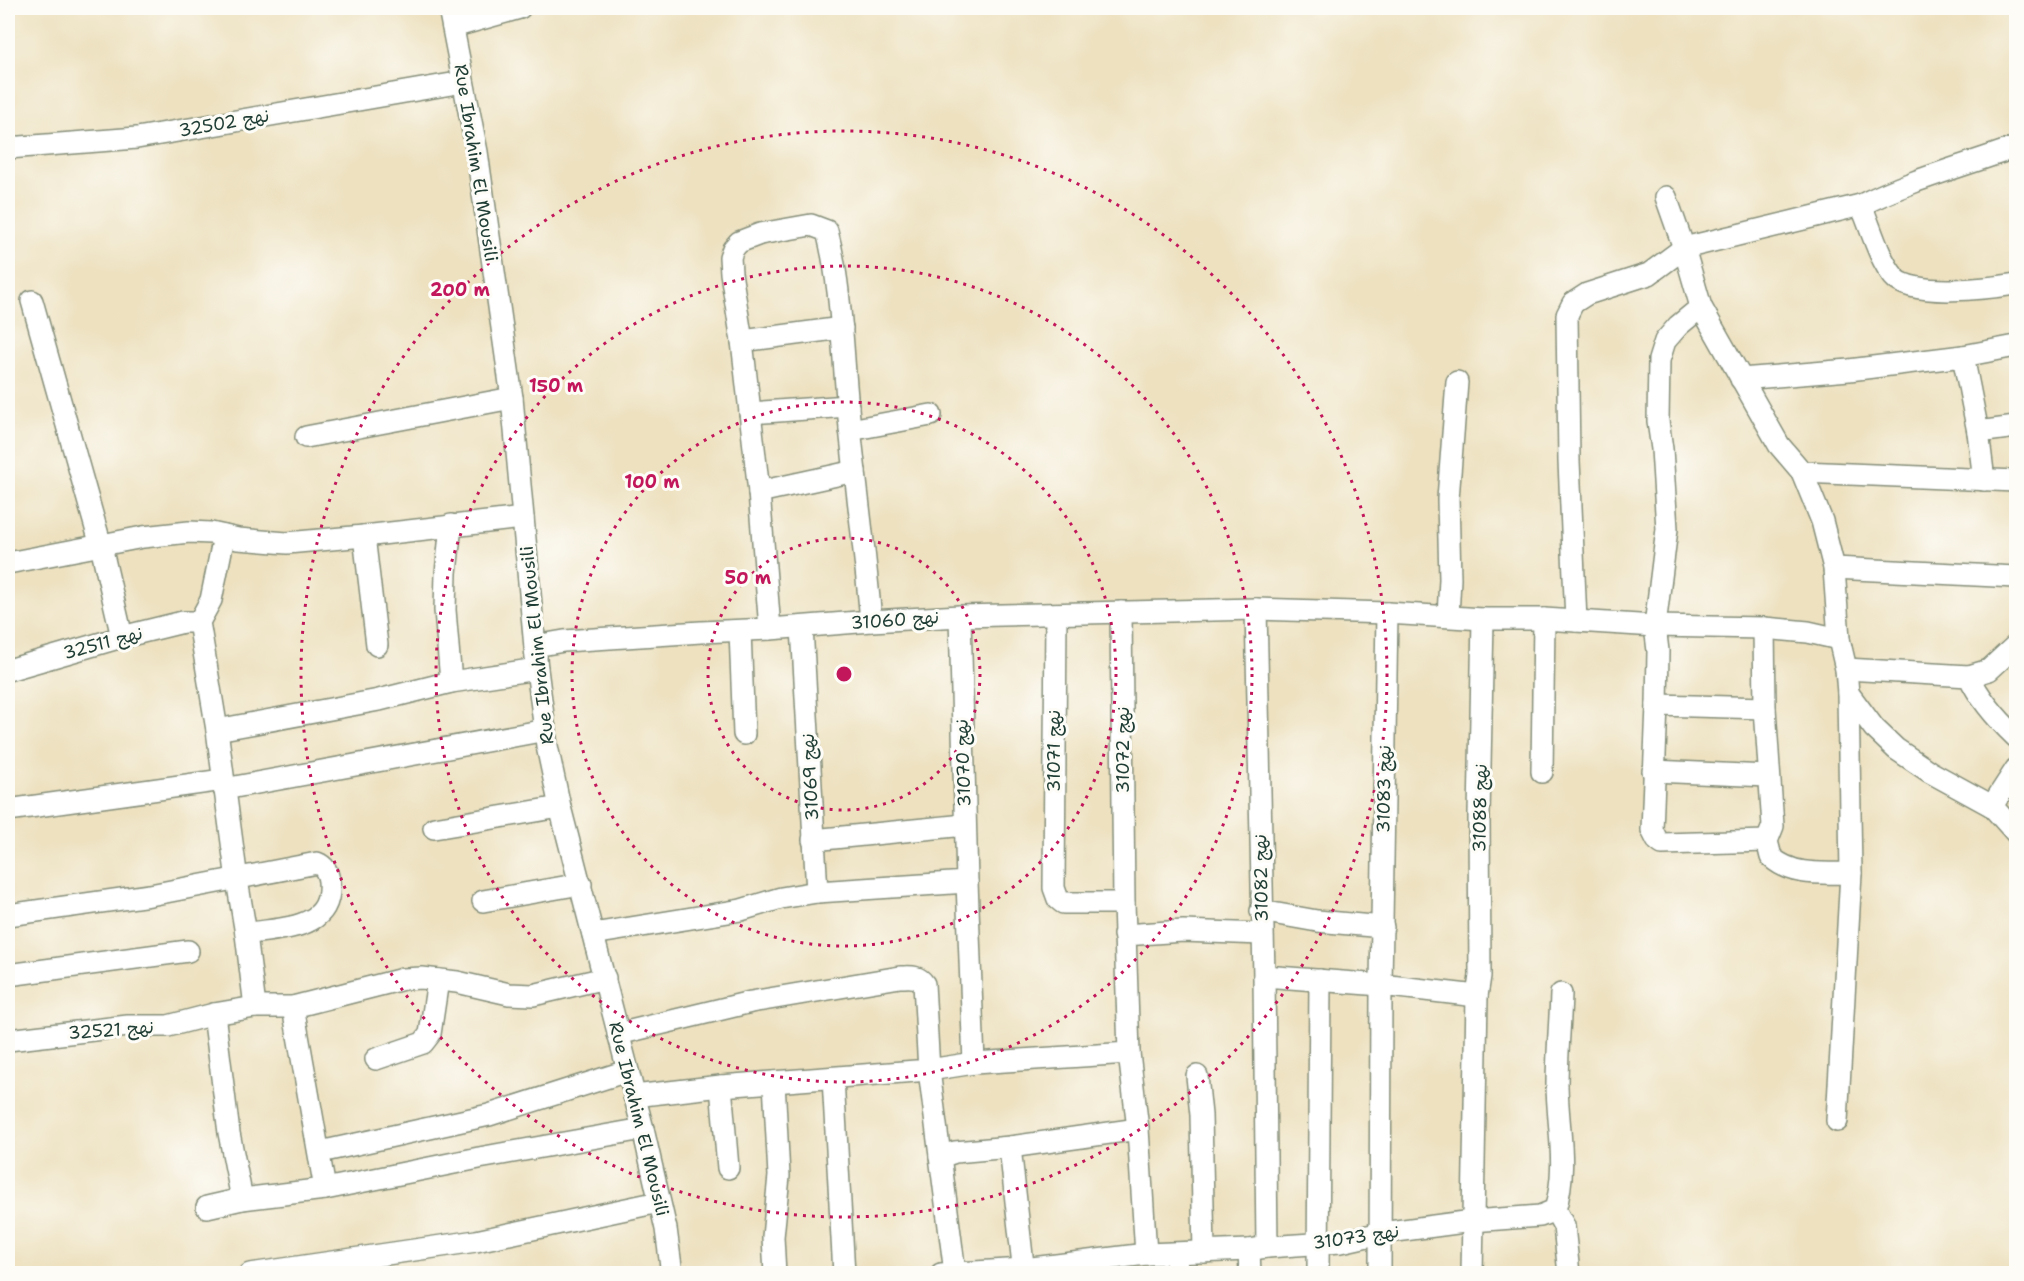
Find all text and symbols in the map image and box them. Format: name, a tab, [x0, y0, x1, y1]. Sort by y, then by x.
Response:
street label: Rue Ibrahim El Mousili	[449, 63, 503, 263]
street label: نهج 32502	[177, 103, 271, 143]
text: 200 m	[430, 278, 491, 302]
text: 150 m	[529, 374, 584, 398]
text: 100 m	[624, 470, 680, 494]
street label: Rue Ibrahim El Mousili	[515, 544, 559, 746]
text: 50 m	[725, 566, 772, 590]
street label: نهج 31060	[850, 605, 940, 635]
street label: نهج 32511	[61, 621, 145, 665]
centre of rings	[834, 664, 854, 684]
street label: نهج 31072	[1111, 707, 1135, 793]
street label: نهج 31071	[1042, 710, 1066, 792]
street label: نهج 31070	[949, 719, 977, 807]
street label: نهج 31069	[796, 733, 824, 821]
street label: نهج 31083	[1371, 745, 1397, 833]
street label: نهج 31088	[1467, 763, 1493, 853]
street label: نهج 31082	[1248, 834, 1274, 922]
street label: نهج 32521	[67, 1015, 155, 1045]
street label: Rue Ibrahim El Mousili	[603, 1019, 675, 1219]
street label: نهج 31073	[1311, 1219, 1401, 1255]

